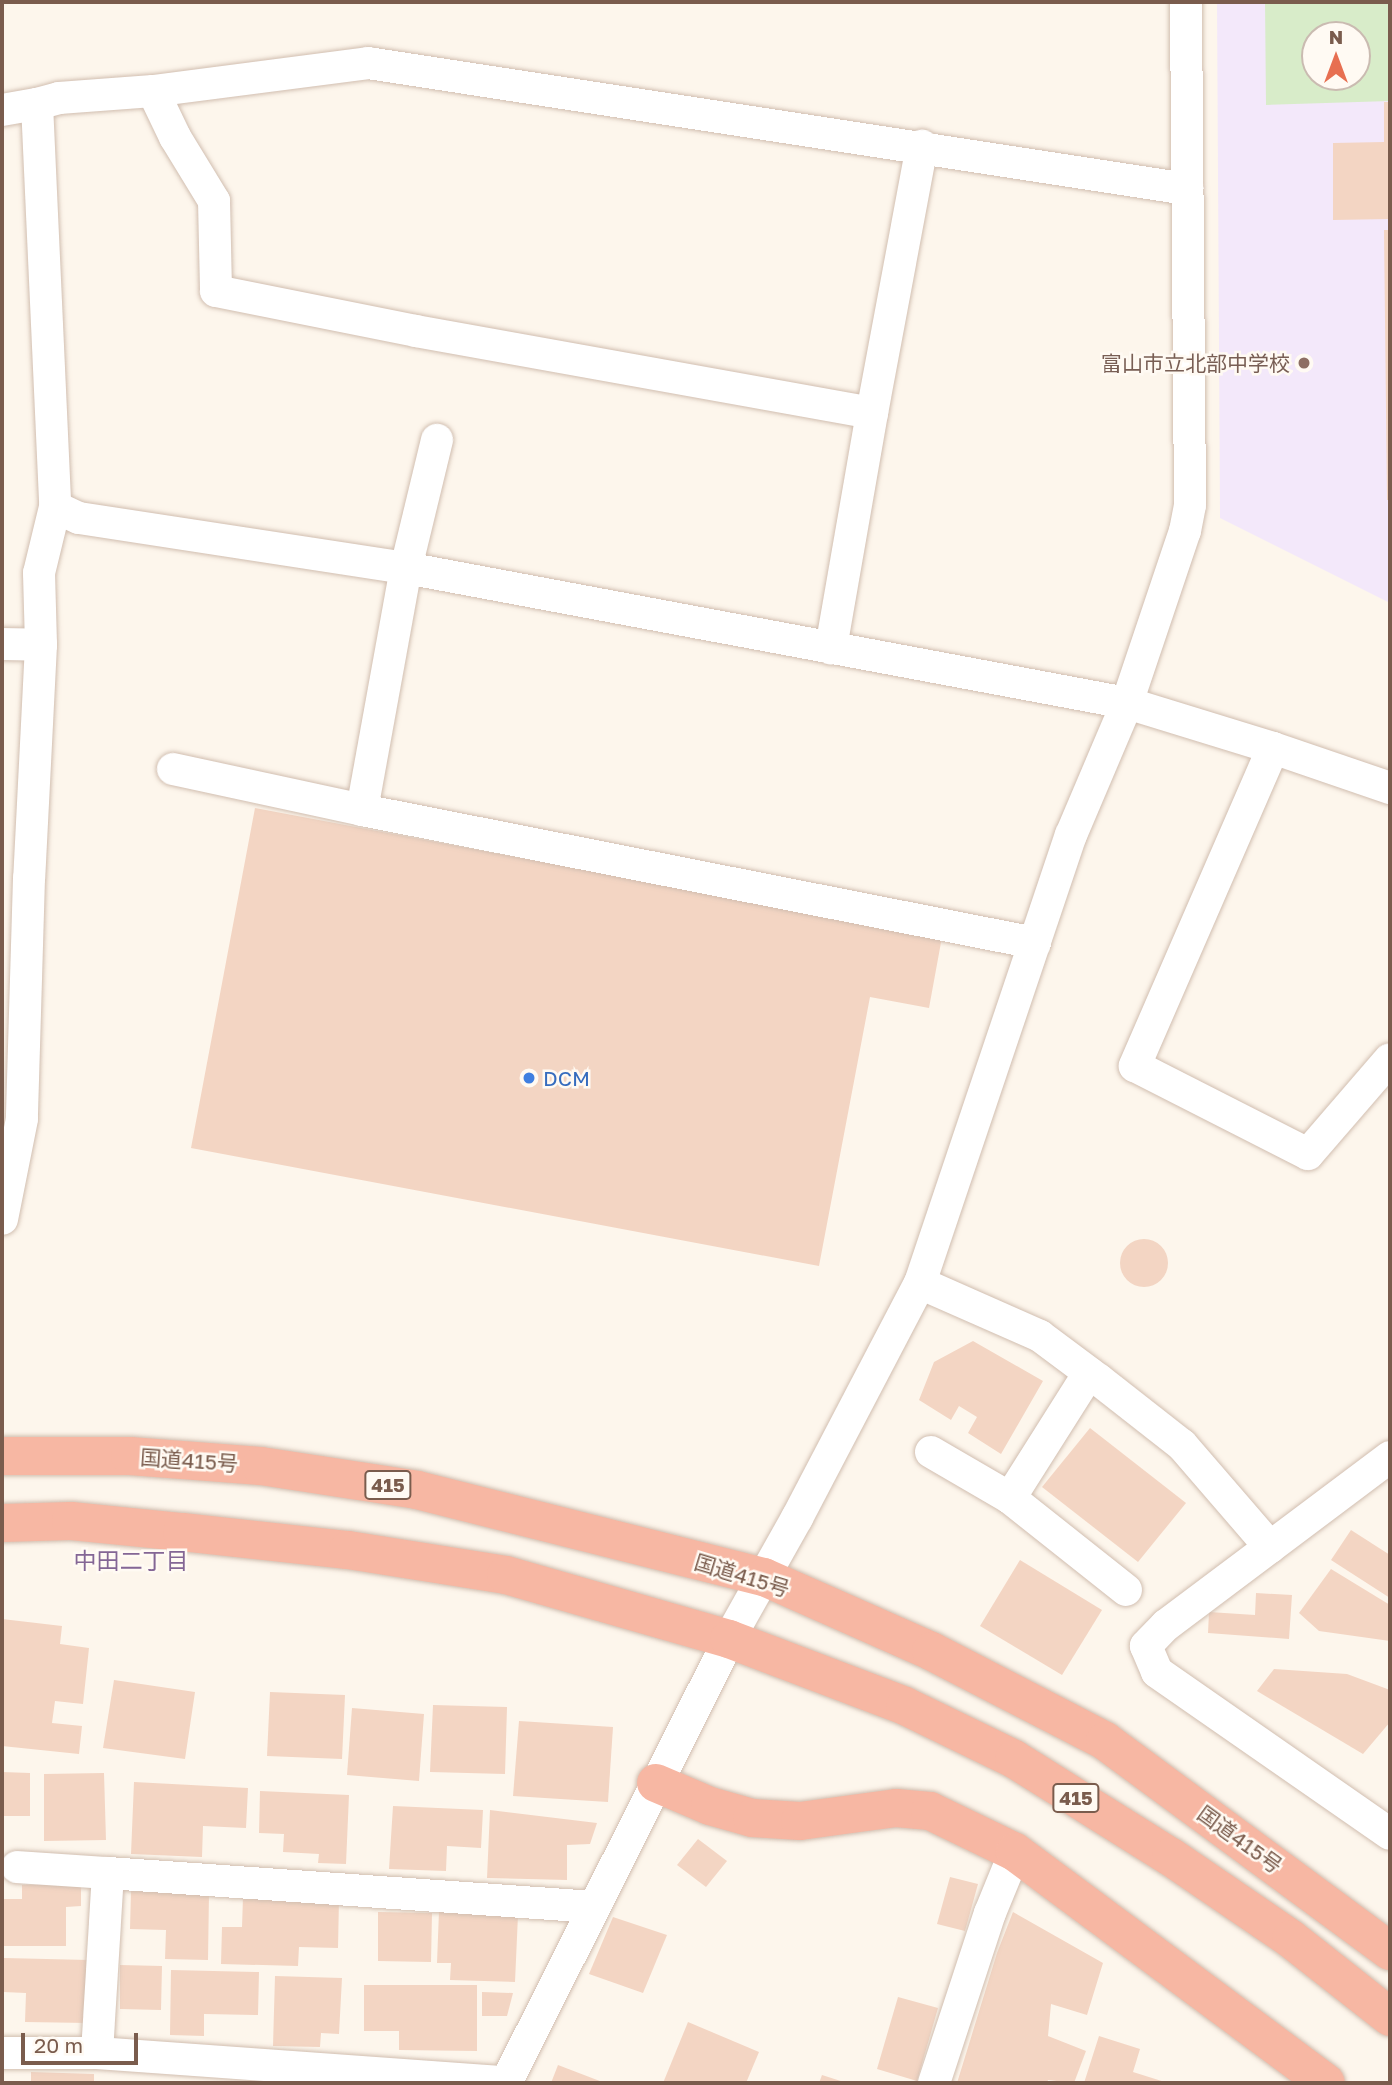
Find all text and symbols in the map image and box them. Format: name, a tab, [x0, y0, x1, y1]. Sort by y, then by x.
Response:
north arrow	[1301, 21, 1371, 91]
text: N	[1329, 25, 1343, 48]
place label: 富山市立北部中学校	[1101, 350, 1290, 376]
marker: 富山市立北部中学校	[1296, 355, 1312, 371]
place label: DCM	[543, 1065, 590, 1091]
marker: DCM	[521, 1070, 537, 1086]
street label: 国道415号	[139, 1444, 239, 1476]
road number: 415	[364, 1470, 412, 1500]
district label: 中田二丁目	[74, 1546, 188, 1574]
street label: 国道415号	[691, 1549, 793, 1601]
road number: 415	[1052, 1782, 1100, 1814]
street label: 国道415号	[1193, 1800, 1287, 1878]
scale bar	[24, 2018, 142, 2062]
text: 20 m	[34, 2032, 83, 2058]

